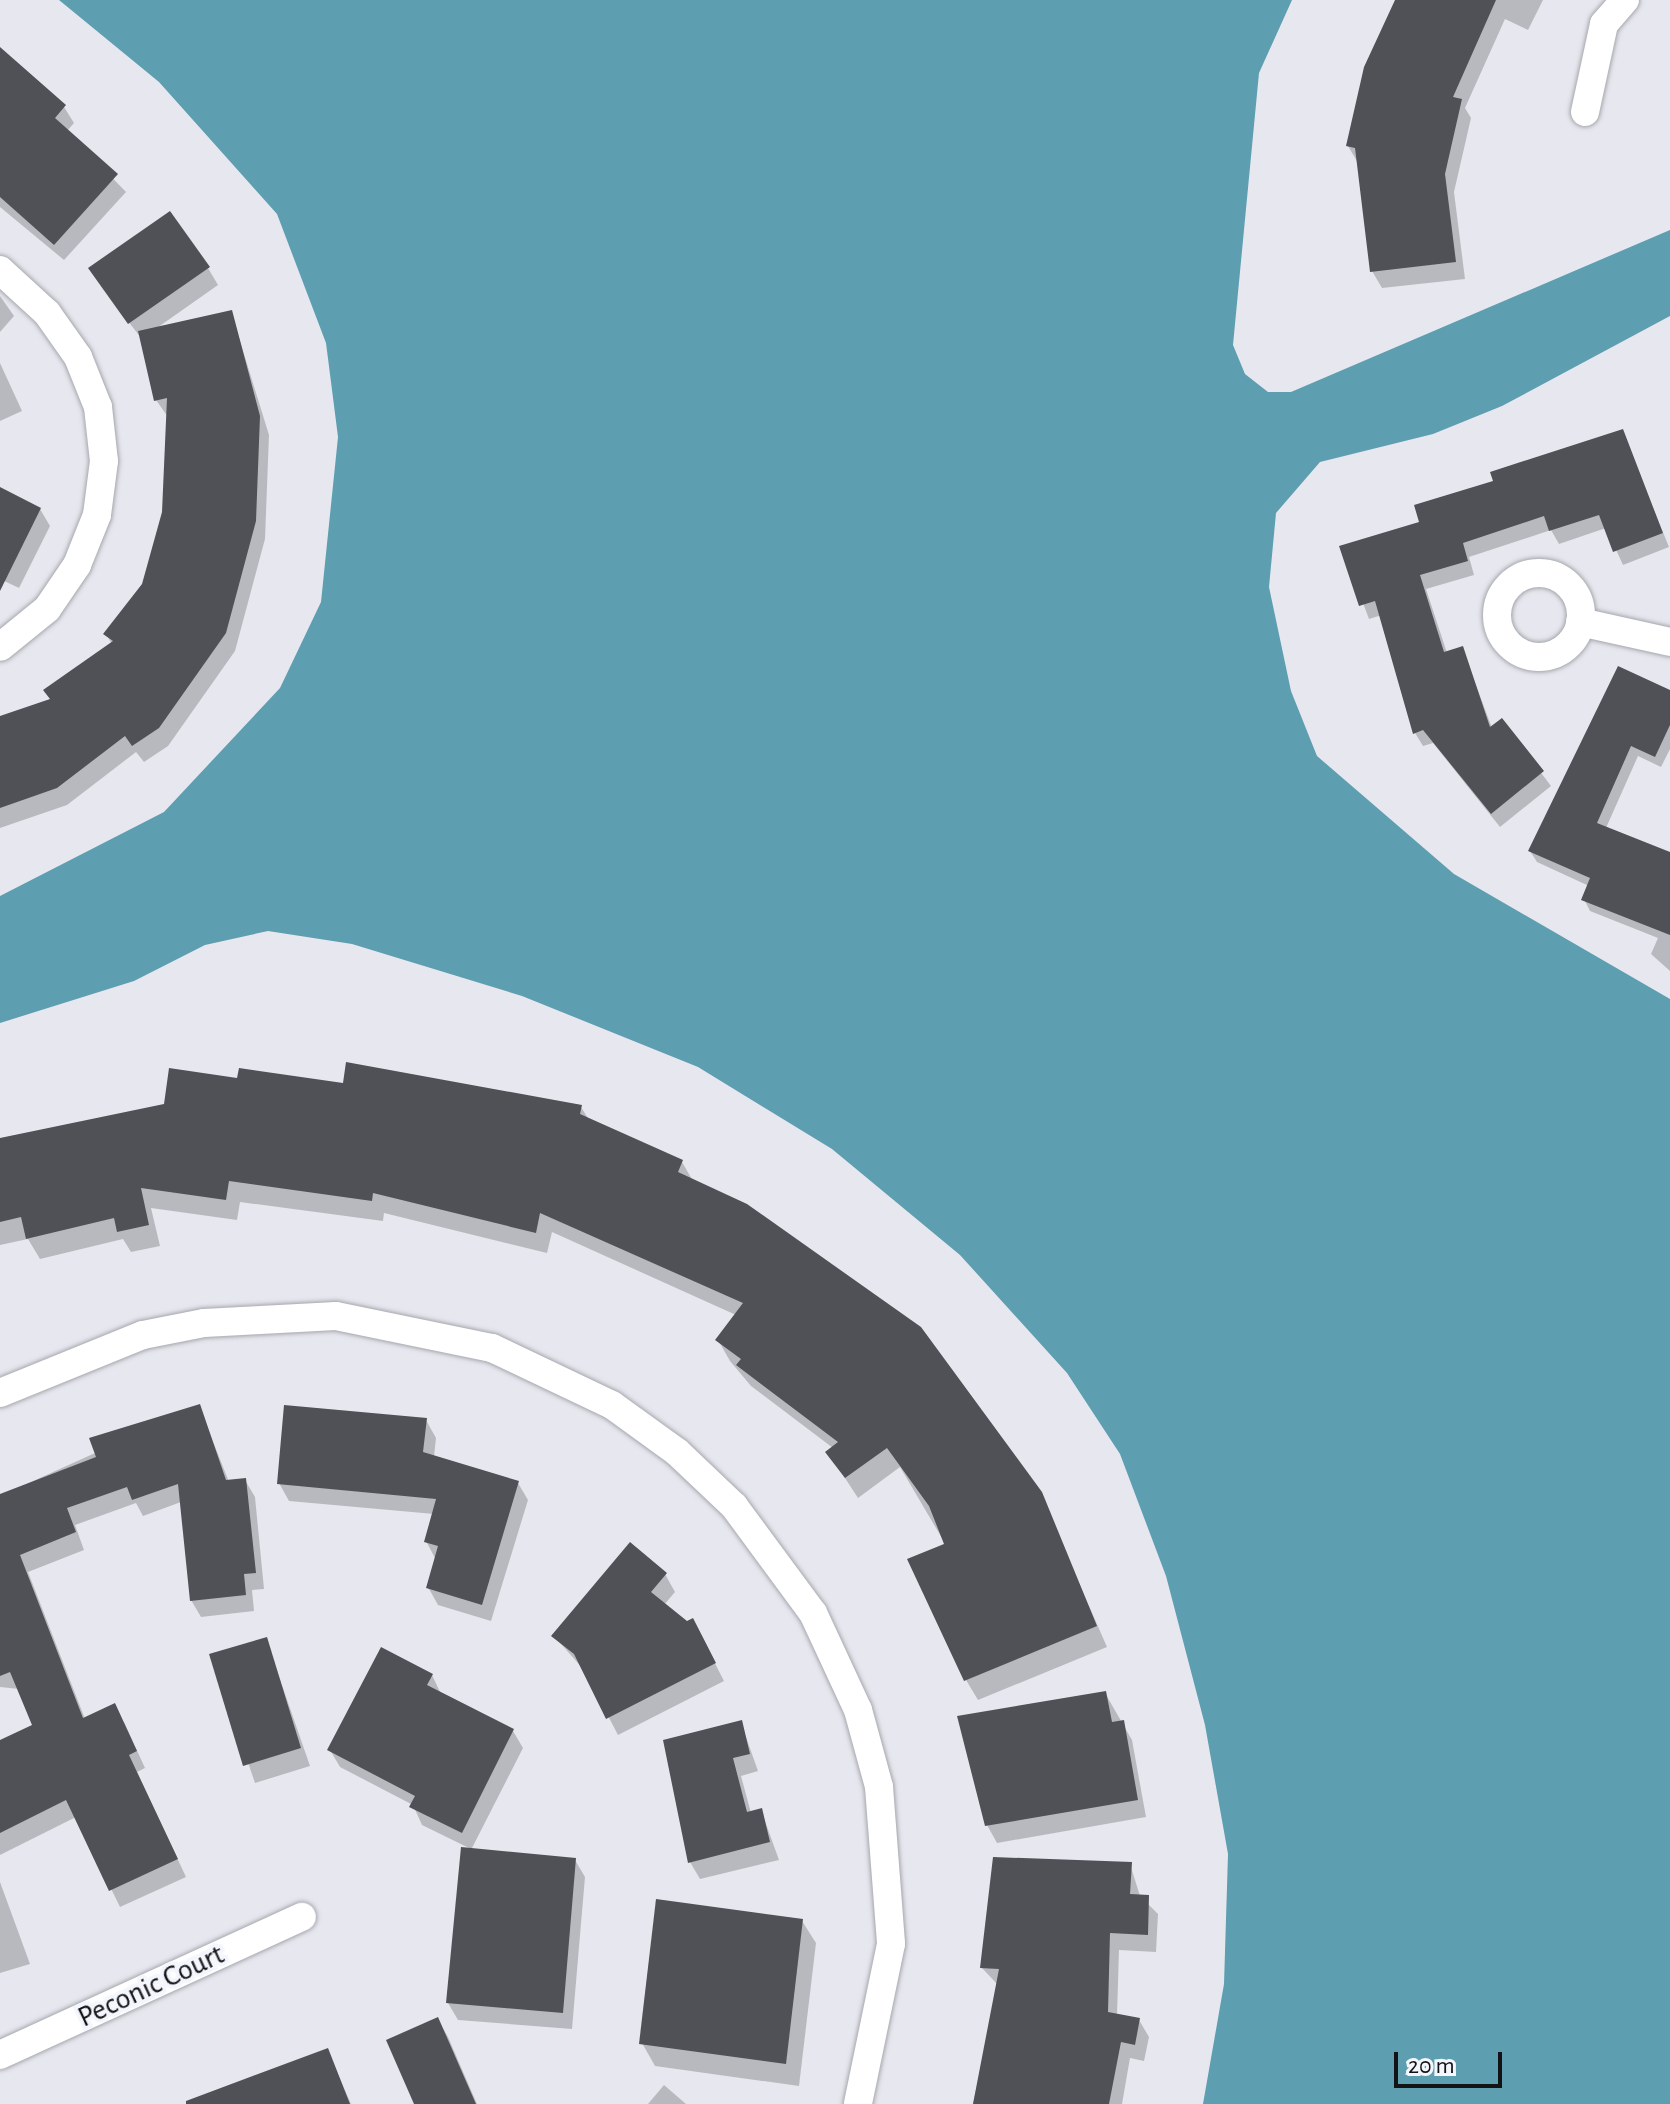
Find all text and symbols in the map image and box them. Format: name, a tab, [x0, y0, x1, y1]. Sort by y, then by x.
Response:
street label: Peconic Court	[72, 1936, 230, 2036]
scale bar	[1398, 2036, 1506, 2086]
text: 20 m	[1408, 2054, 1455, 2078]

